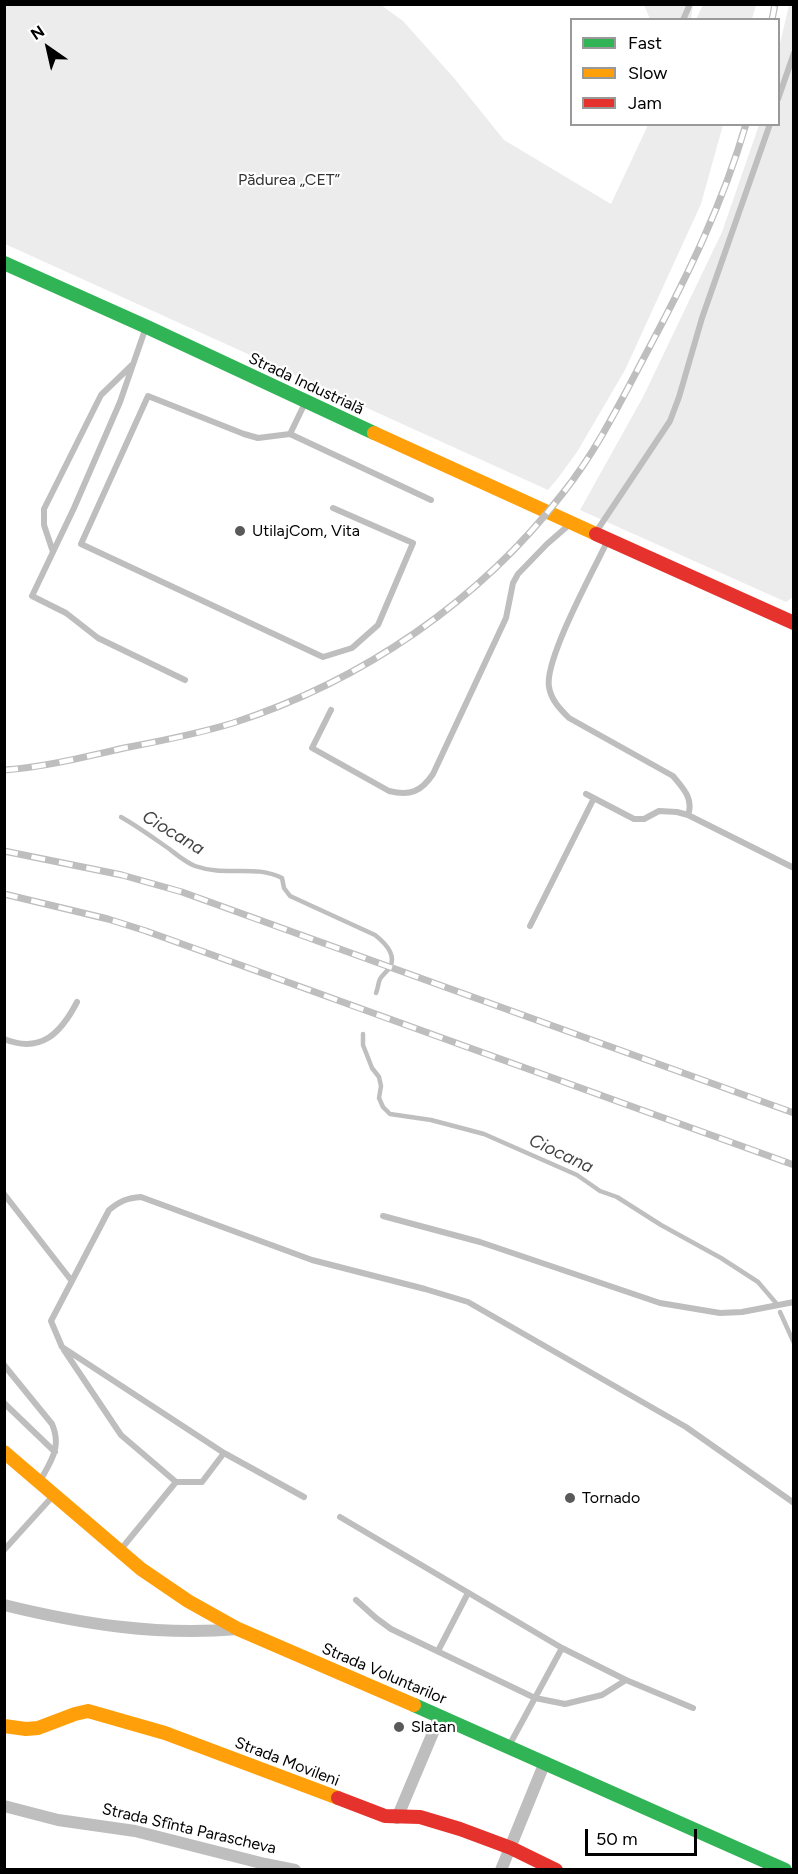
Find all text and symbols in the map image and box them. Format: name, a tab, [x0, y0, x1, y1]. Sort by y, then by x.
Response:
north arrow	[18, 18, 78, 78]
legend	[570, 18, 780, 126]
text: N	[27, 21, 48, 44]
text: Fast	[628, 32, 662, 54]
text: Slow	[628, 62, 667, 84]
text: Jam	[628, 92, 662, 114]
park label: Pădurea „CET”	[238, 170, 340, 190]
street label: Strada Industrială	[245, 349, 367, 419]
place label: UtilajCom, Vita	[252, 521, 360, 541]
marker: UtilajCom, Vita	[233, 524, 247, 538]
water label: Ciocana	[138, 806, 208, 860]
water label: Ciocana	[525, 1130, 597, 1178]
place label: Tornado	[582, 1488, 640, 1508]
marker: Tornado	[563, 1491, 577, 1505]
street label: Strada Voluntarilor	[319, 1639, 449, 1709]
place label: Slatan	[411, 1717, 456, 1737]
marker: Slatan	[392, 1720, 406, 1734]
street label: Strada Movileni	[232, 1733, 342, 1791]
street label: Strada Sfînta Parascheva	[100, 1800, 278, 1858]
scale bar	[588, 1817, 700, 1855]
text: 50 m	[596, 1828, 638, 1850]

